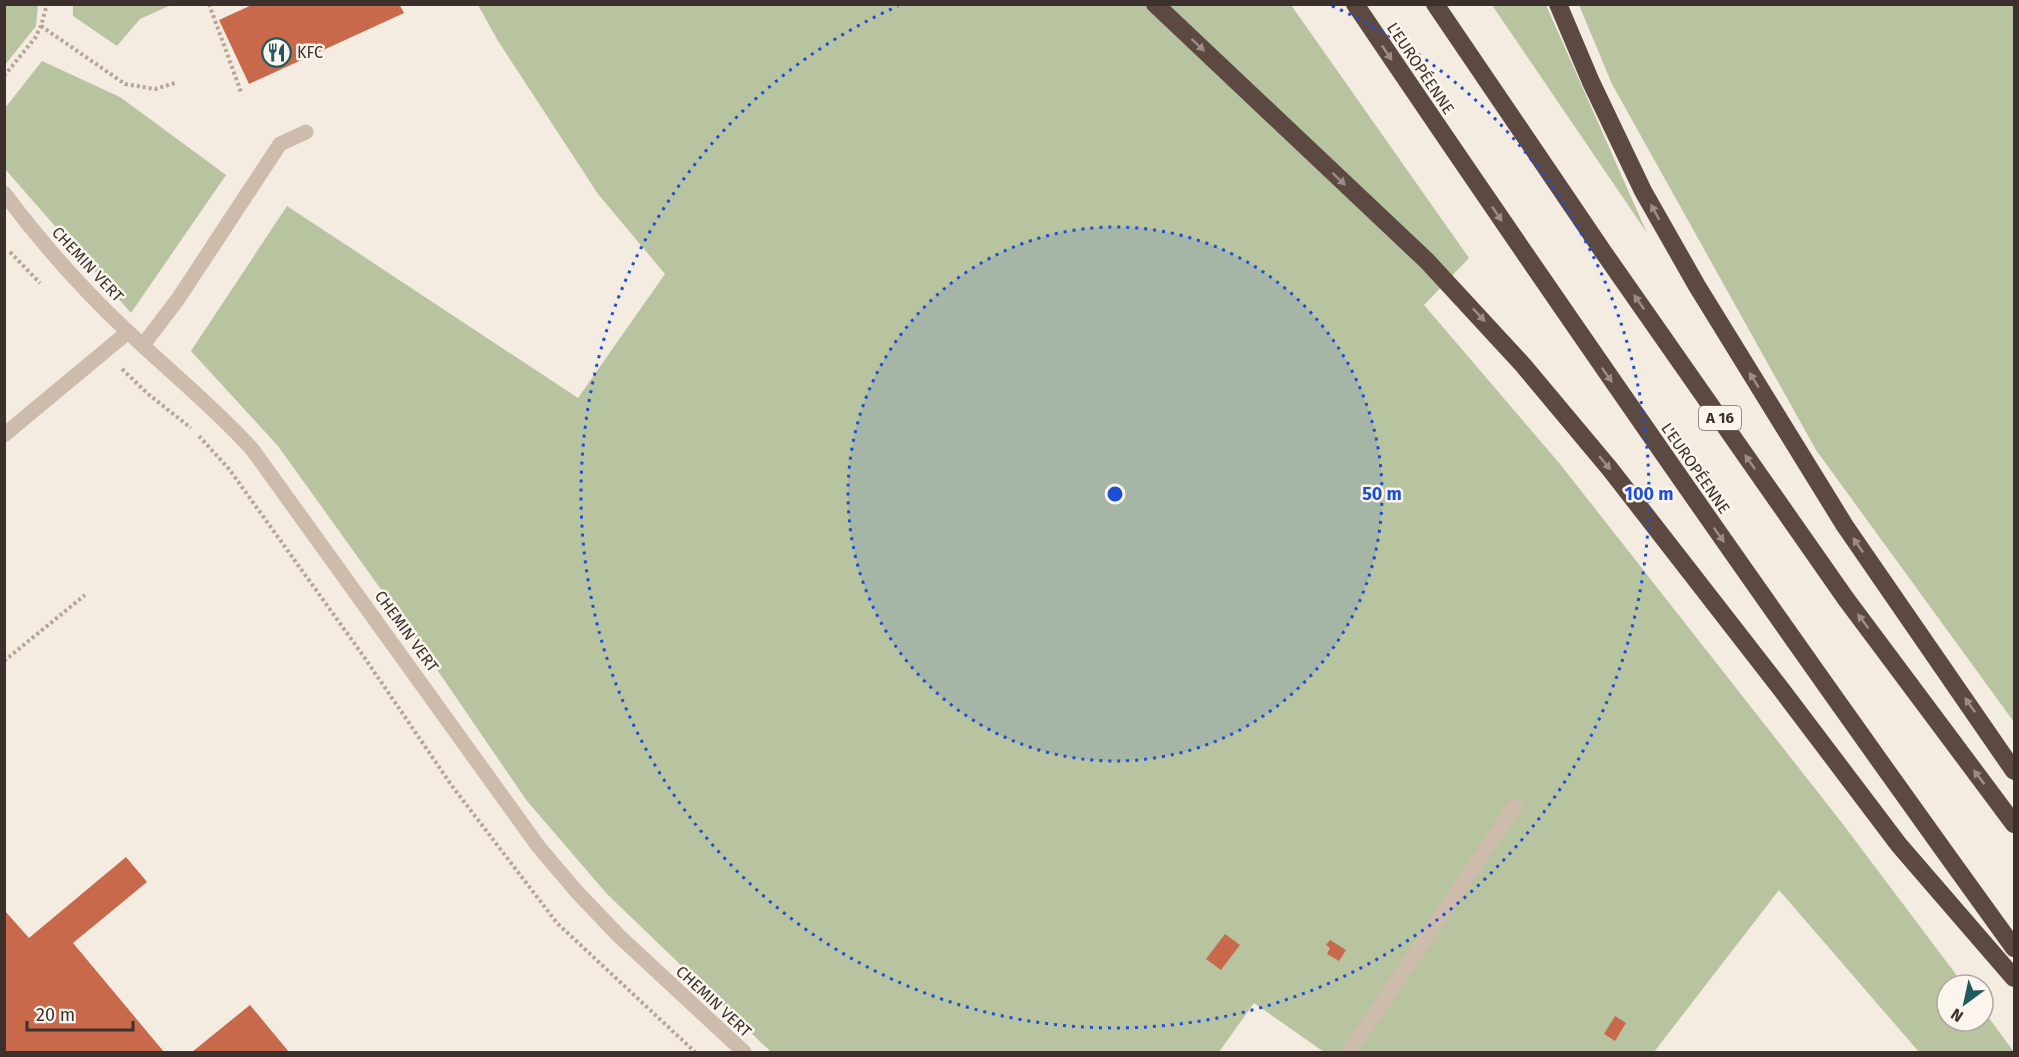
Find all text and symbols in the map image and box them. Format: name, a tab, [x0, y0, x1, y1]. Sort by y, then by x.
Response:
street label: L'EUROPÉENNE	[1383, 18, 1459, 118]
restaurant icon: KFC	[260, 36, 292, 68]
one-way arrow	[1190, 38, 1205, 52]
place label: KFC	[297, 43, 323, 62]
one-way arrow	[1382, 45, 1393, 61]
one-way arrow	[1332, 172, 1347, 186]
one-way arrow	[1650, 204, 1660, 221]
one-way arrow	[1491, 206, 1503, 222]
street label: CHEMIN VERT	[48, 223, 128, 306]
one-way arrow	[1634, 294, 1645, 310]
one-way arrow	[1471, 308, 1485, 322]
one-way arrow	[1601, 367, 1612, 383]
one-way arrow	[1749, 372, 1760, 388]
road number: A 16	[1699, 406, 1741, 430]
street label: L'EUROPÉENNE	[1657, 419, 1735, 517]
one-way arrow	[1744, 454, 1756, 470]
one-way arrow	[1599, 456, 1611, 471]
text: 50 m	[1362, 483, 1402, 505]
text: 100 m	[1625, 483, 1673, 505]
centre of rings	[1105, 484, 1125, 504]
one-way arrow	[1713, 527, 1724, 543]
one-way arrow	[1853, 537, 1864, 553]
street label: CHEMIN VERT	[371, 587, 443, 676]
one-way arrow	[1857, 614, 1869, 629]
one-way arrow	[1964, 698, 1976, 714]
one-way arrow	[1974, 770, 1986, 785]
street label: CHEMIN VERT	[672, 962, 756, 1041]
north arrow	[1935, 973, 1995, 1033]
scale bar	[27, 994, 134, 1032]
text: 20 m	[36, 1004, 75, 1026]
text: N	[1947, 1004, 1967, 1026]

